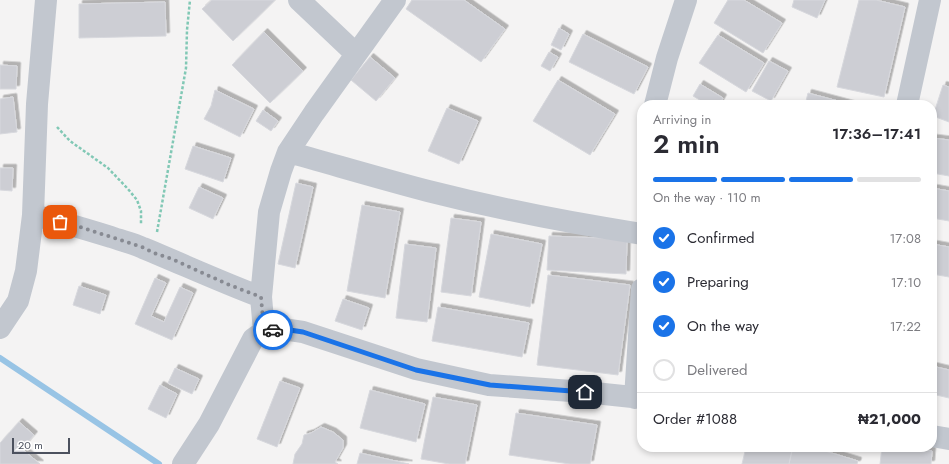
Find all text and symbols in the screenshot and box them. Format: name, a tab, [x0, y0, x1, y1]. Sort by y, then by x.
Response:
text: Arriving in	[653, 110, 711, 129]
text: 17:36–17:41	[832, 123, 921, 145]
text: 2 min	[653, 125, 720, 163]
text: On the way · 110 m	[653, 188, 761, 207]
pin	[43, 205, 77, 239]
icon: bag	[49, 211, 71, 233]
icon: check	[653, 227, 675, 249]
text: Confirmed	[687, 227, 755, 249]
text: 17:08	[890, 229, 921, 248]
icon: check	[653, 271, 675, 293]
text: Preparing	[687, 271, 749, 293]
text: 17:10	[891, 273, 921, 292]
courier	[253, 310, 293, 350]
icon: check	[653, 315, 675, 337]
text: On the way	[687, 315, 759, 337]
text: 17:22	[890, 317, 921, 336]
icon: car	[262, 319, 284, 341]
text: Delivered	[687, 359, 748, 381]
pin	[568, 375, 602, 409]
icon: home	[574, 381, 596, 403]
text: Order #1088	[653, 408, 737, 430]
text: ₦21,000	[858, 408, 921, 430]
scale bar	[12, 436, 70, 455]
text: 20 m	[18, 437, 43, 453]

